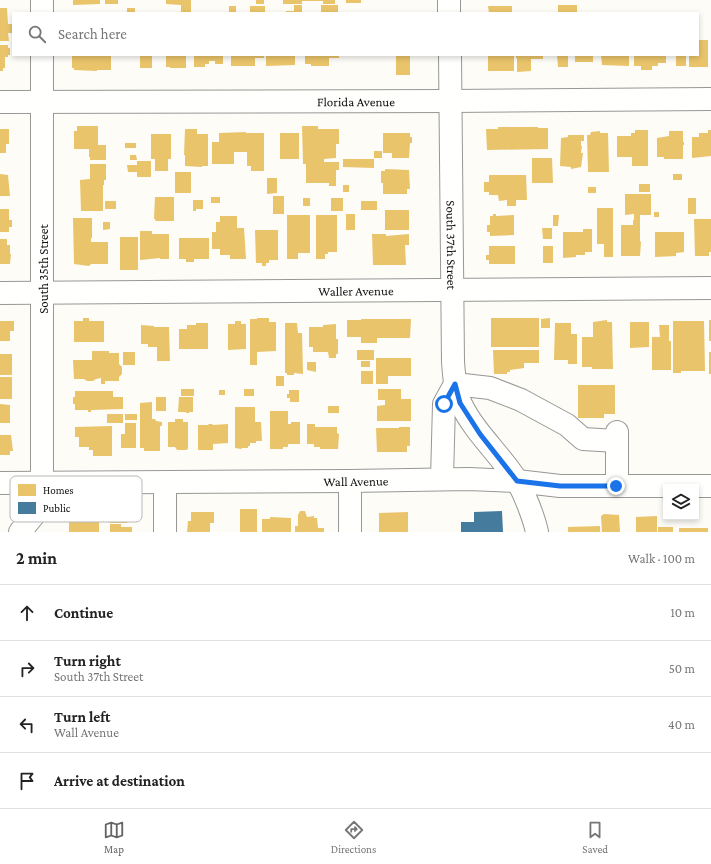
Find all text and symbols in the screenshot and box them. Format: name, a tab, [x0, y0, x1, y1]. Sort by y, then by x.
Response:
search box	[12, 12, 699, 56]
icon: search	[26, 23, 48, 45]
text: Search here	[58, 26, 127, 42]
street label: Florida Avenue	[317, 94, 395, 109]
street label: South 37th Street	[444, 200, 460, 290]
street label: South 35th Street	[36, 224, 51, 314]
street label: Waller Avenue	[318, 283, 394, 298]
route start	[435, 395, 453, 413]
street label: Wall Avenue	[323, 473, 389, 489]
legend	[10, 476, 142, 522]
route end	[607, 477, 625, 495]
text: Homes	[43, 484, 74, 496]
map controls	[663, 484, 699, 520]
button: layers	[663, 484, 699, 520]
text: Public	[43, 502, 71, 514]
text: 2 min	[16, 549, 57, 568]
text: Walk · 100 m	[628, 551, 695, 566]
icon: ahead	[16, 602, 38, 624]
text: Continue	[54, 605, 113, 621]
text: 10 m	[670, 605, 695, 620]
text: Turn right	[54, 653, 121, 669]
icon: right	[16, 658, 38, 680]
text: 50 m	[669, 661, 695, 676]
text: South 37th Street	[54, 669, 143, 684]
text: Turn left	[54, 709, 110, 725]
icon: left	[16, 714, 38, 736]
text: 40 m	[668, 717, 695, 732]
text: Wall Avenue	[54, 725, 119, 740]
icon: arrive	[16, 770, 38, 792]
text: Arrive at destination	[54, 773, 185, 789]
tab: Map	[103, 819, 125, 855]
tab: Directions	[331, 819, 376, 855]
tab: Saved	[582, 819, 608, 855]

